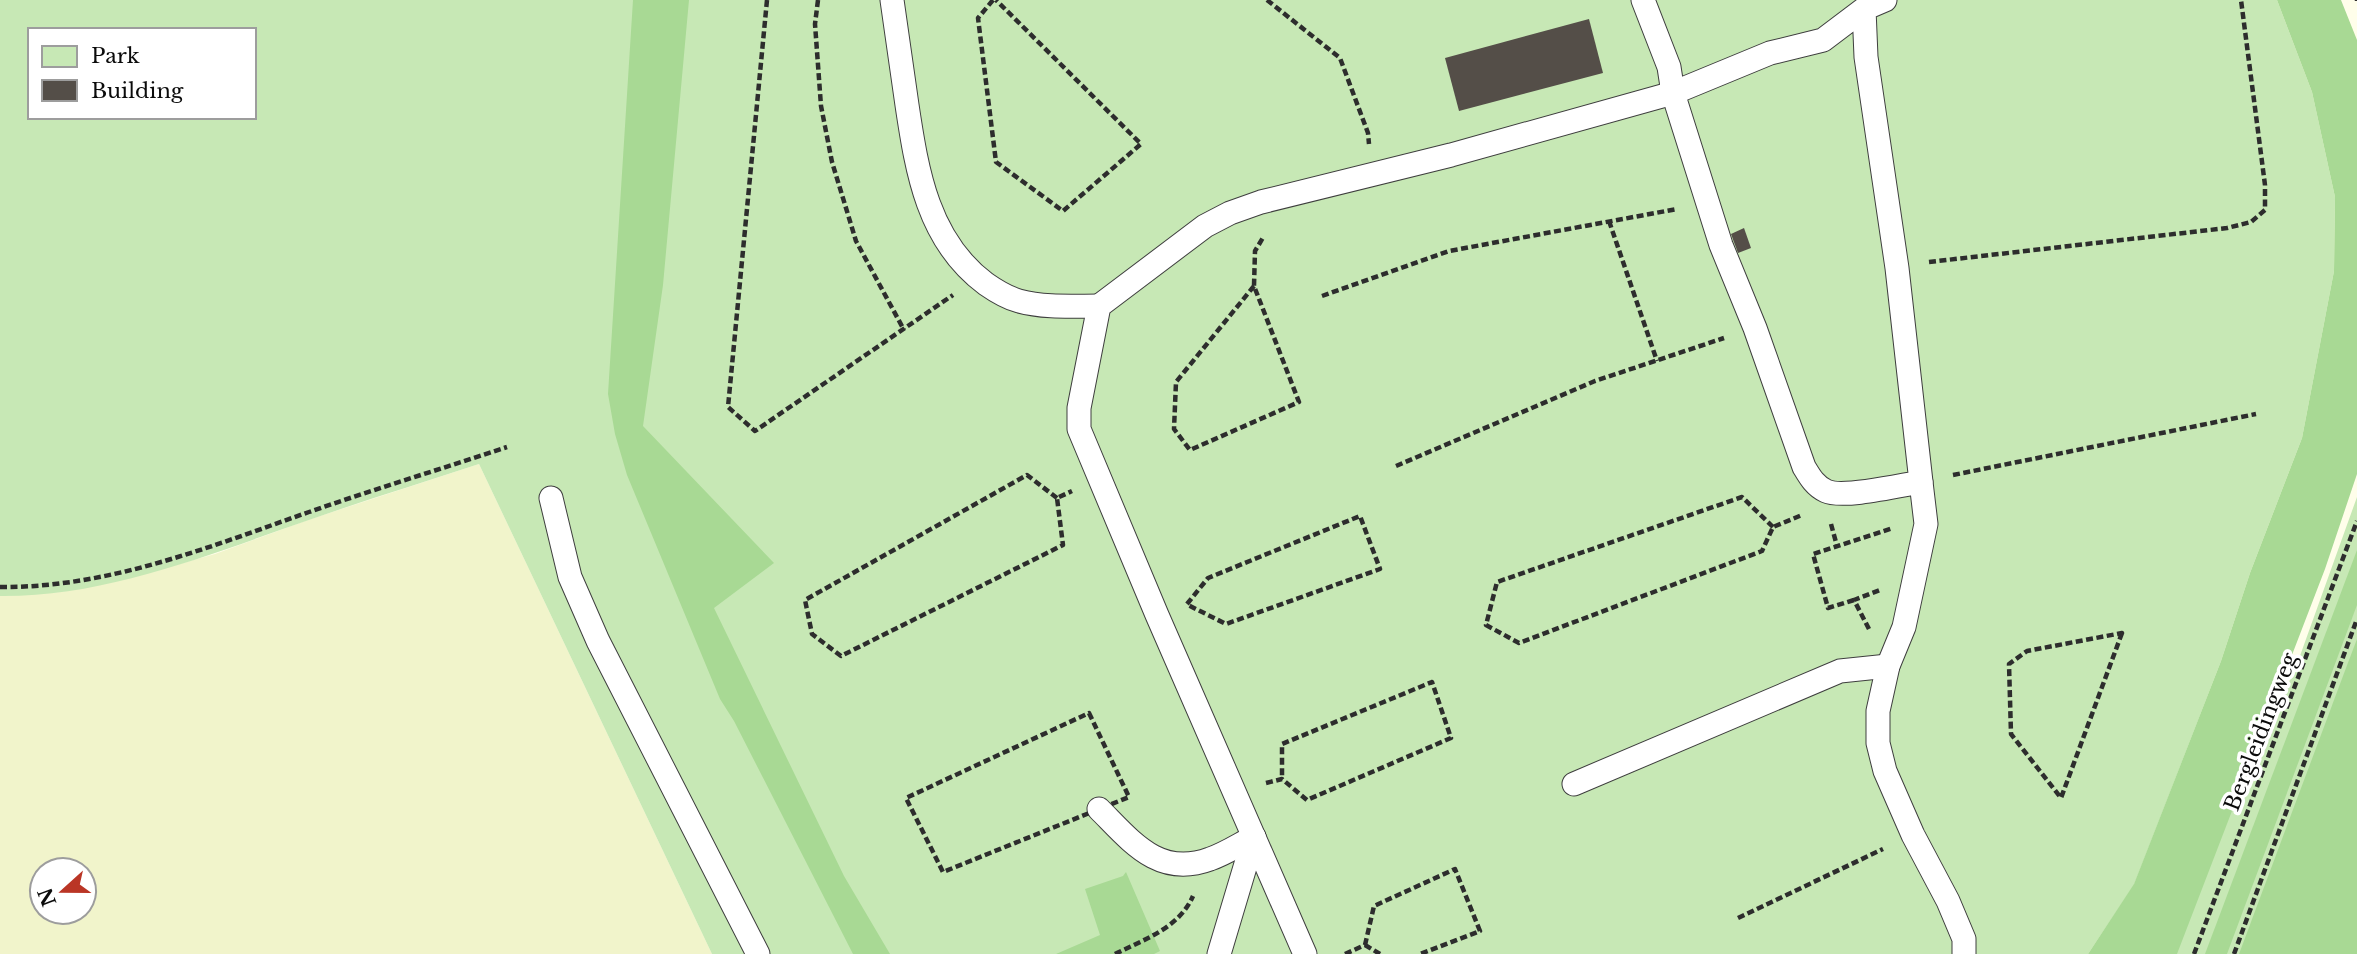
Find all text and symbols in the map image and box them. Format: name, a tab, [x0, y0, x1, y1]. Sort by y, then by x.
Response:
legend	[28, 28, 256, 119]
text: Park	[91, 43, 140, 69]
text: Building	[91, 78, 184, 104]
street label: Bergleidingweg	[2219, 649, 2303, 815]
north arrow	[28, 856, 98, 926]
text: N	[34, 884, 62, 909]

